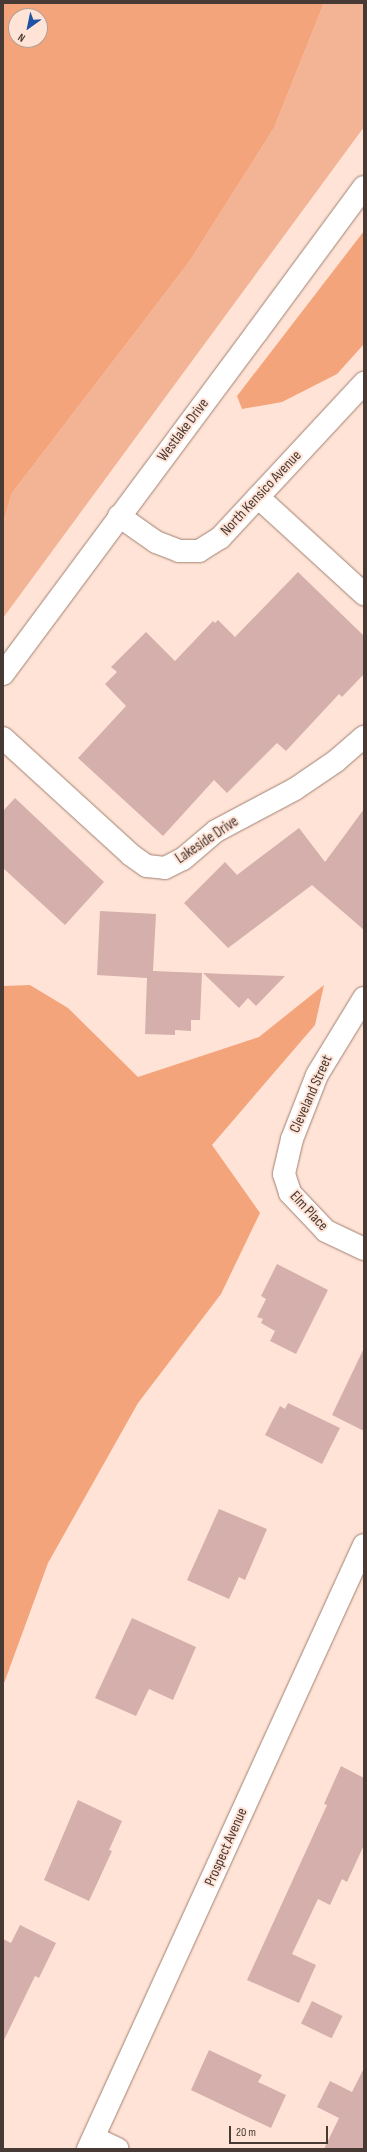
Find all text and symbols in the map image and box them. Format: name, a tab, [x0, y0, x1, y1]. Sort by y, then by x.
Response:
north arrow	[8, 8, 48, 48]
text: N	[16, 31, 28, 45]
street label: Westlake Drive	[153, 395, 213, 465]
street label: North Kensico Avenue	[217, 447, 305, 539]
street label: Lakeside Drive	[172, 812, 242, 868]
street label: Cleveland Street	[286, 1052, 336, 1136]
street label: Elm Place	[286, 1187, 332, 1235]
street label: Prospect Avenue	[201, 1805, 251, 1889]
scale bar	[231, 2118, 330, 2144]
text: 20 m	[236, 2125, 256, 2140]

